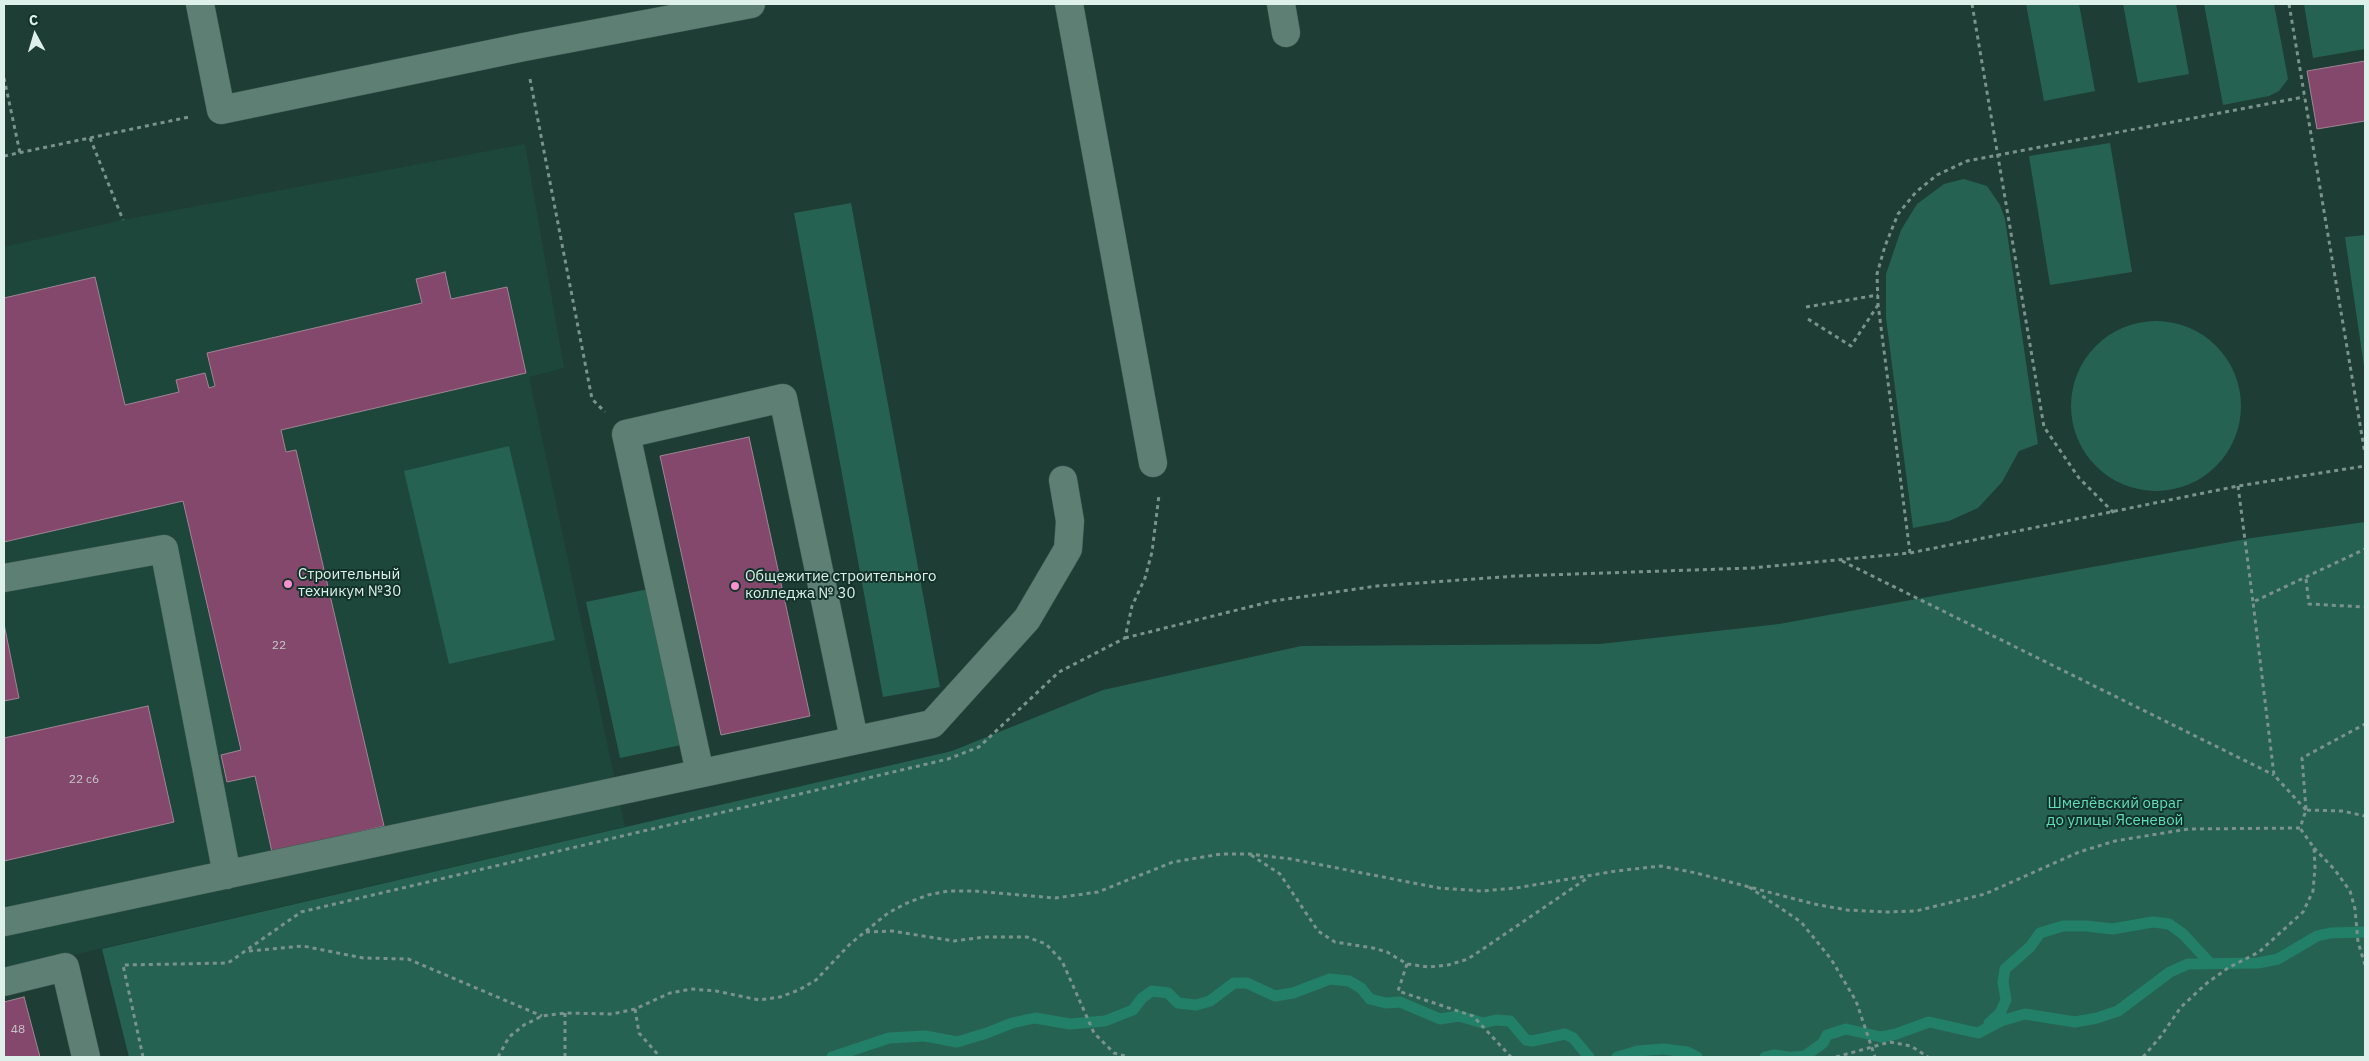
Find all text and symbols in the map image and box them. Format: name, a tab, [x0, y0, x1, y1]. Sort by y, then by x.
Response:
north arrow	[10, 10, 60, 60]
text: С	[28, 11, 39, 30]
place label: Строительный техникум №30	[298, 566, 401, 601]
place label: Общежитие строительного колледжа № 30	[745, 568, 936, 603]
marker: Строительный техникум №30	[282, 578, 294, 590]
marker: Общежитие строительного колледжа № 30	[729, 580, 741, 592]
house number: 22	[272, 639, 286, 653]
house number: 22 с6	[69, 773, 99, 787]
park label: Шмелёвский овраг до улицы Ясеневой	[2047, 795, 2183, 830]
house number: 48	[11, 1023, 25, 1037]

